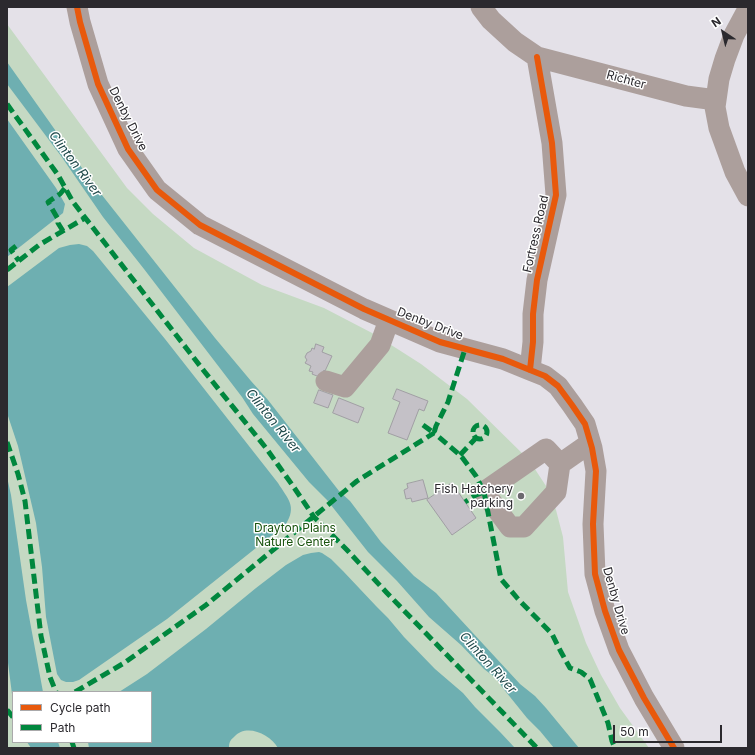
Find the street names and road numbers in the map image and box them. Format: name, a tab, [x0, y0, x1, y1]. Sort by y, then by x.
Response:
street label: Richter	[605, 68, 647, 92]
street label: Denby Drive	[106, 85, 150, 153]
street label: Fortress Road	[520, 194, 552, 274]
street label: Denby Drive	[395, 305, 465, 343]
street label: Denby Drive	[599, 565, 633, 637]

